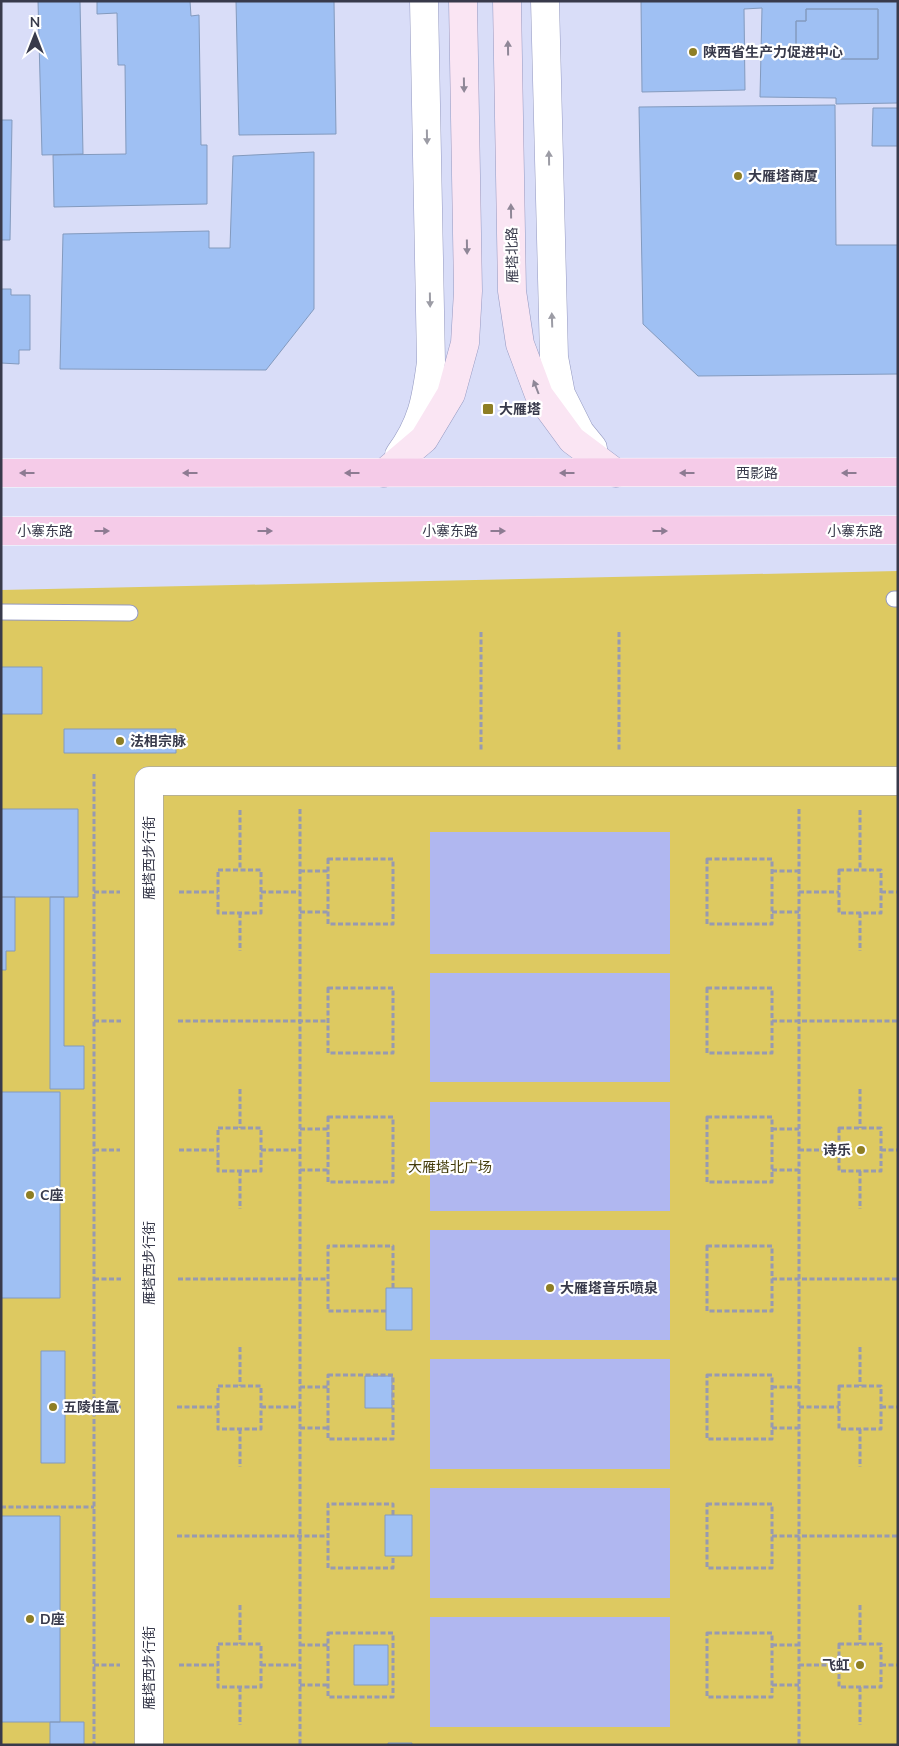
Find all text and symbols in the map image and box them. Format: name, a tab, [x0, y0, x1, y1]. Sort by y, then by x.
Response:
north arrow	[10, 10, 60, 60]
text: N	[30, 13, 40, 32]
one-way arrow	[504, 40, 512, 56]
place label: 陕西省生产力促进中心	[703, 43, 843, 62]
marker: 陕西省生产力促进中心	[687, 46, 699, 58]
one-way arrow	[460, 77, 468, 93]
one-way arrow	[423, 130, 431, 146]
one-way arrow	[544, 150, 552, 166]
place label: 大雁塔商厦	[748, 167, 818, 186]
marker: 大雁塔商厦	[732, 170, 744, 182]
one-way arrow	[507, 203, 515, 219]
street label: 雁塔北路	[503, 227, 522, 283]
one-way arrow	[464, 240, 472, 256]
one-way arrow	[426, 292, 434, 308]
one-way arrow	[548, 312, 556, 328]
one-way arrow	[532, 379, 540, 394]
place label: 大雁塔	[499, 400, 541, 419]
marker: 大雁塔	[481, 402, 495, 416]
street label: 西影路	[736, 464, 778, 483]
one-way arrow	[19, 469, 35, 477]
one-way arrow	[181, 469, 197, 477]
one-way arrow	[344, 469, 360, 477]
one-way arrow	[559, 469, 575, 477]
one-way arrow	[678, 469, 694, 477]
one-way arrow	[841, 469, 857, 477]
street label: 小寨东路	[17, 522, 73, 541]
street label: 小寨东路	[422, 522, 478, 541]
street label: 小寨东路	[827, 522, 883, 541]
one-way arrow	[95, 527, 111, 535]
one-way arrow	[257, 527, 273, 535]
one-way arrow	[490, 527, 506, 535]
one-way arrow	[652, 527, 668, 535]
place label: 法相宗脉	[130, 732, 186, 751]
marker: 法相宗脉	[114, 735, 126, 747]
street label: 雁塔西步行街	[140, 816, 159, 900]
place label: 诗乐	[823, 1141, 851, 1160]
marker: 诗乐	[855, 1144, 867, 1156]
park label: 大雁塔北广场	[408, 1158, 492, 1177]
place label: C座	[40, 1186, 64, 1205]
marker: C座	[24, 1189, 36, 1201]
street label: 雁塔西步行街	[140, 1221, 159, 1305]
place label: 大雁塔音乐喷泉	[560, 1279, 658, 1298]
marker: 大雁塔音乐喷泉	[544, 1282, 556, 1294]
place label: 五陵佳氲	[63, 1398, 119, 1417]
marker: 五陵佳氲	[47, 1401, 59, 1413]
place label: D座	[40, 1610, 65, 1629]
marker: D座	[24, 1613, 36, 1625]
street label: 雁塔西步行街	[140, 1626, 159, 1710]
place label: 飞虹	[822, 1656, 850, 1675]
marker: 飞虹	[854, 1659, 866, 1671]

